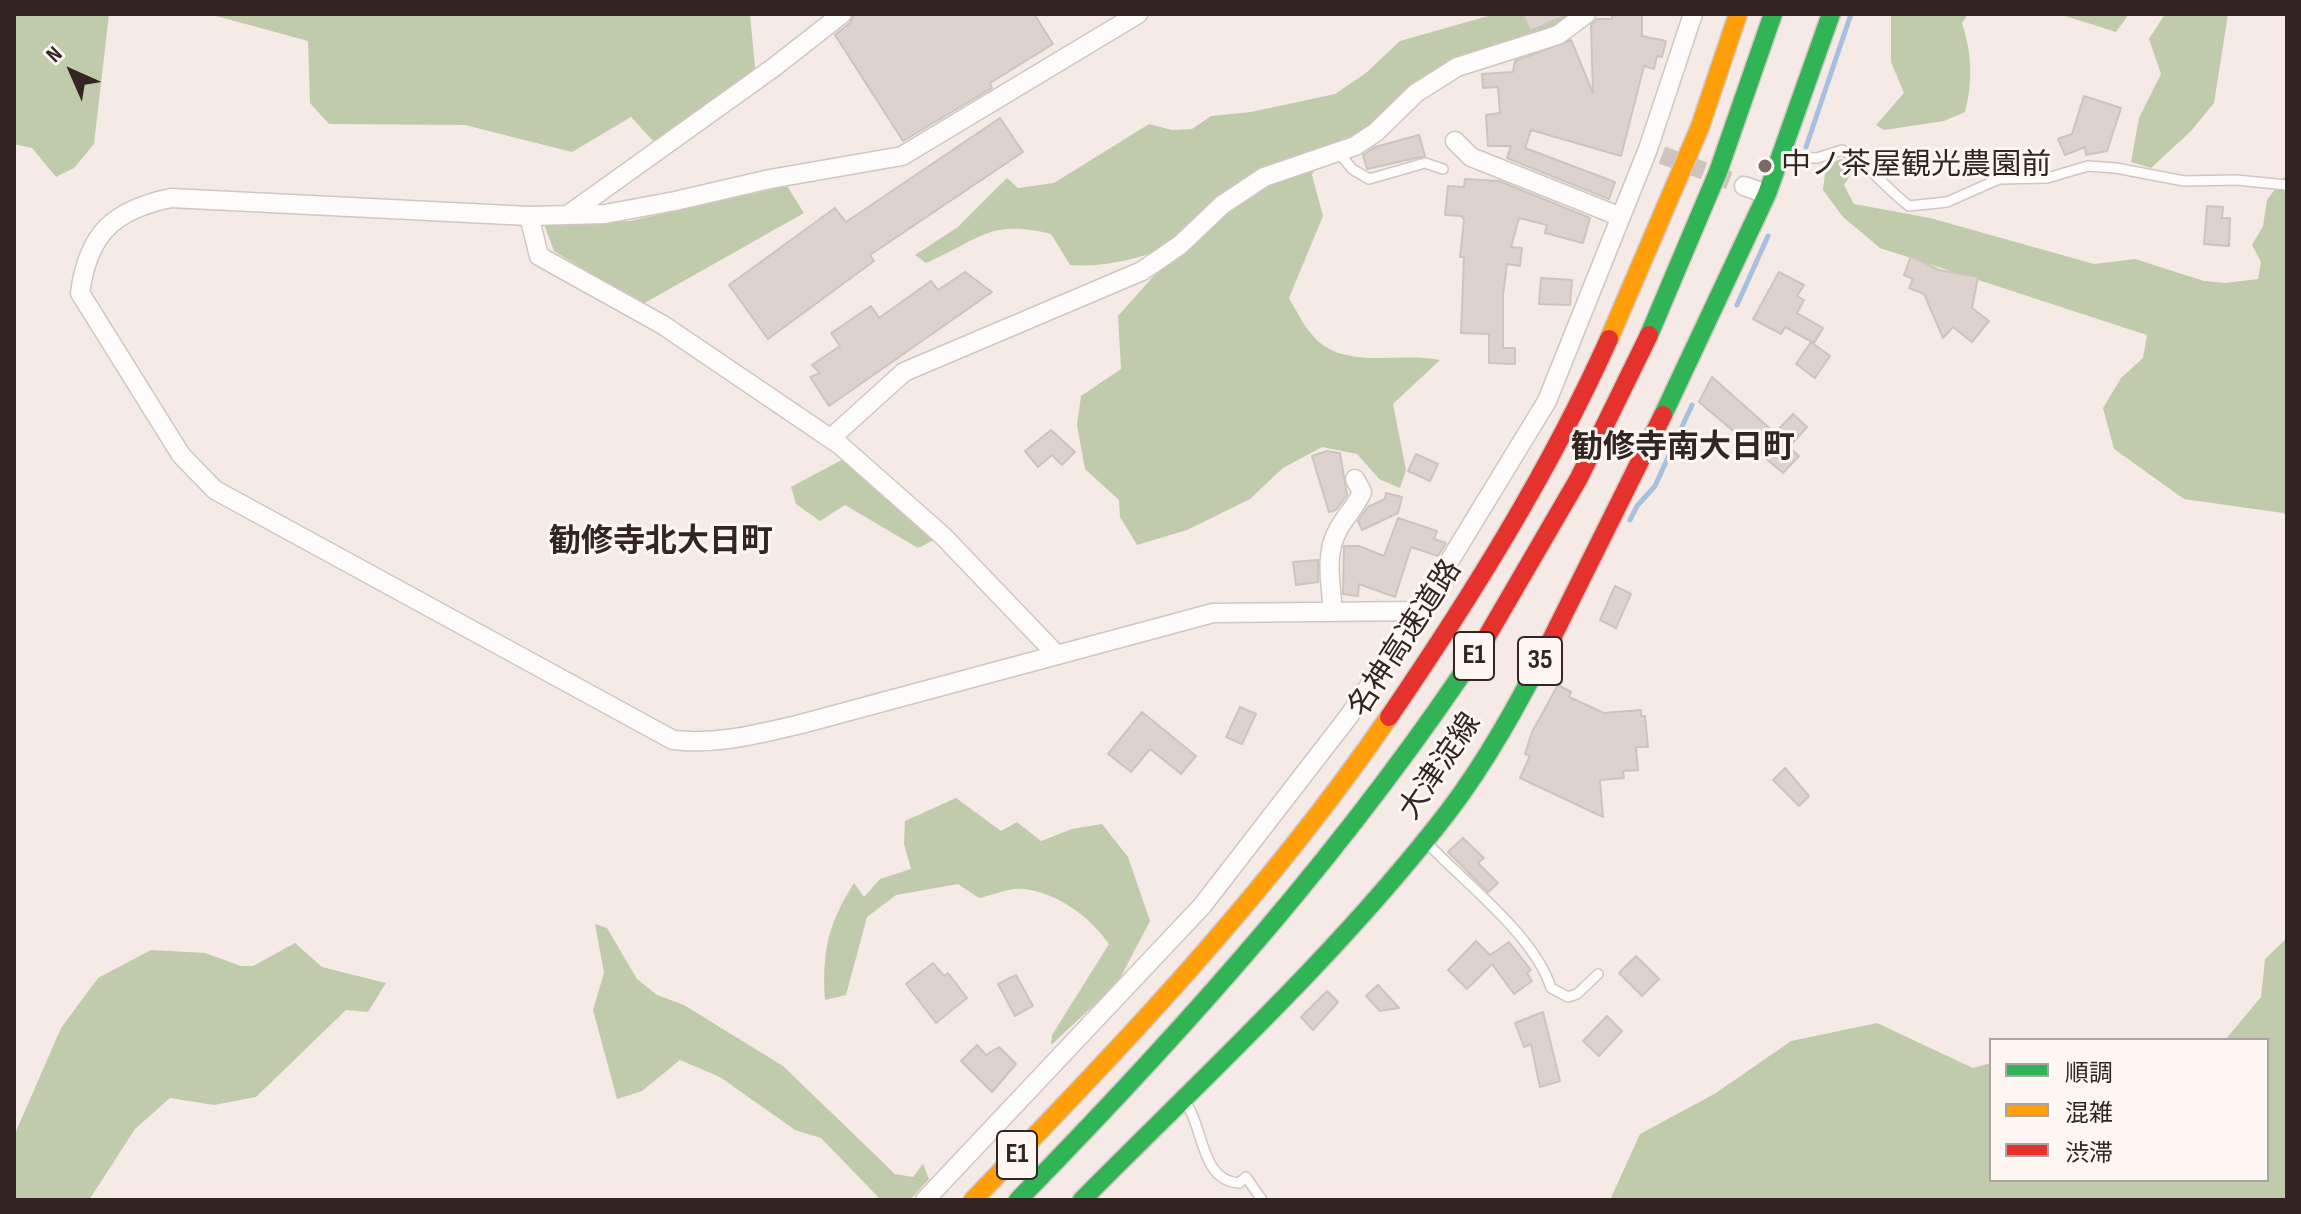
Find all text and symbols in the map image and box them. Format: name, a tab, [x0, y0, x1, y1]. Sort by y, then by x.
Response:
north arrow	[32, 32, 112, 112]
text: N	[41, 41, 68, 68]
place label: 中ノ茶屋観光農園前	[1781, 148, 2051, 184]
marker: 中ノ茶屋観光農園前	[1756, 157, 1774, 175]
district label: 勧修寺南大日町	[1571, 430, 1795, 468]
district label: 勧修寺北大日町	[549, 524, 773, 562]
street label: 名神高速道路	[1342, 554, 1470, 724]
road number: E1	[1454, 632, 1494, 680]
road number: 35	[1518, 637, 1562, 685]
street label: 大津淀線	[1393, 707, 1489, 827]
legend	[1989, 1038, 2269, 1182]
text: 順調	[2065, 1059, 2113, 1088]
text: 混雑	[2065, 1099, 2113, 1128]
road number: E1	[997, 1131, 1037, 1179]
text: 渋滞	[2065, 1139, 2113, 1168]

